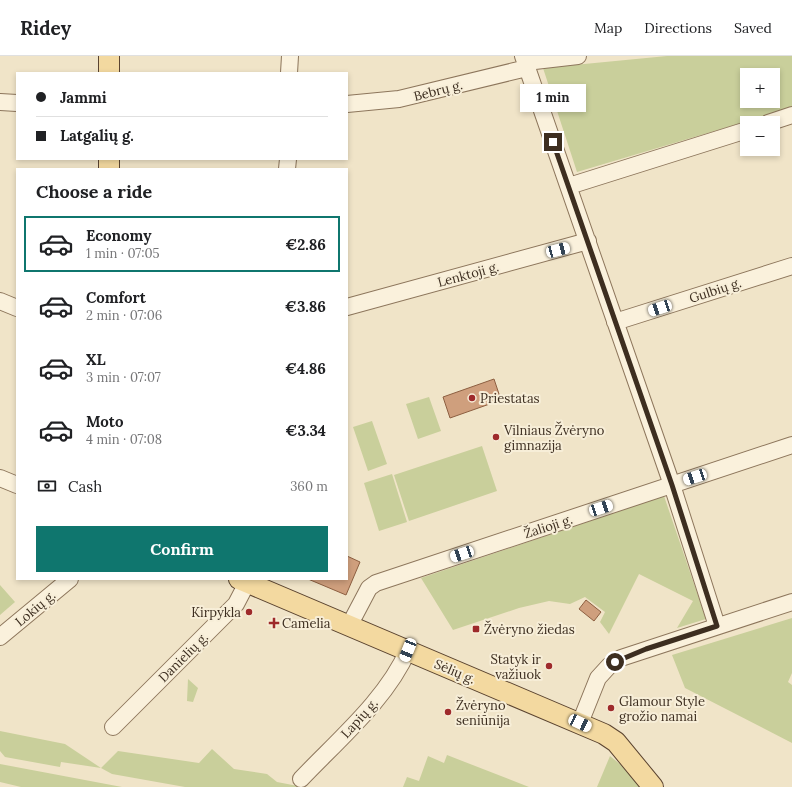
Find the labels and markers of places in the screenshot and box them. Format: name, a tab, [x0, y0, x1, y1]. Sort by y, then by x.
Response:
place label: Priestatas	[480, 390, 540, 407]
marker: Priestatas	[467, 393, 477, 403]
place label: Vilniaus Žvėryno gimnazija	[503, 421, 605, 454]
marker: Vilniaus Žvėryno gimnazija	[491, 432, 501, 442]
place label: Kirpykla	[191, 604, 241, 621]
marker: Kirpykla	[244, 607, 254, 617]
place label: Camelia	[282, 615, 331, 632]
marker: Camelia	[269, 618, 279, 628]
place label: Žvėryno žiedas	[484, 620, 575, 638]
marker: Žvėryno žiedas	[471, 624, 481, 634]
place label: Statyk ir važiuok	[490, 651, 541, 683]
marker: Statyk ir važiuok	[544, 661, 554, 671]
place label: Glamour Style grožio namai	[619, 693, 705, 725]
place label: Žvėryno seniūnija	[456, 696, 510, 729]
marker: Glamour Style grožio namai	[606, 703, 616, 713]
marker: Žvėryno seniūnija	[443, 707, 453, 717]

